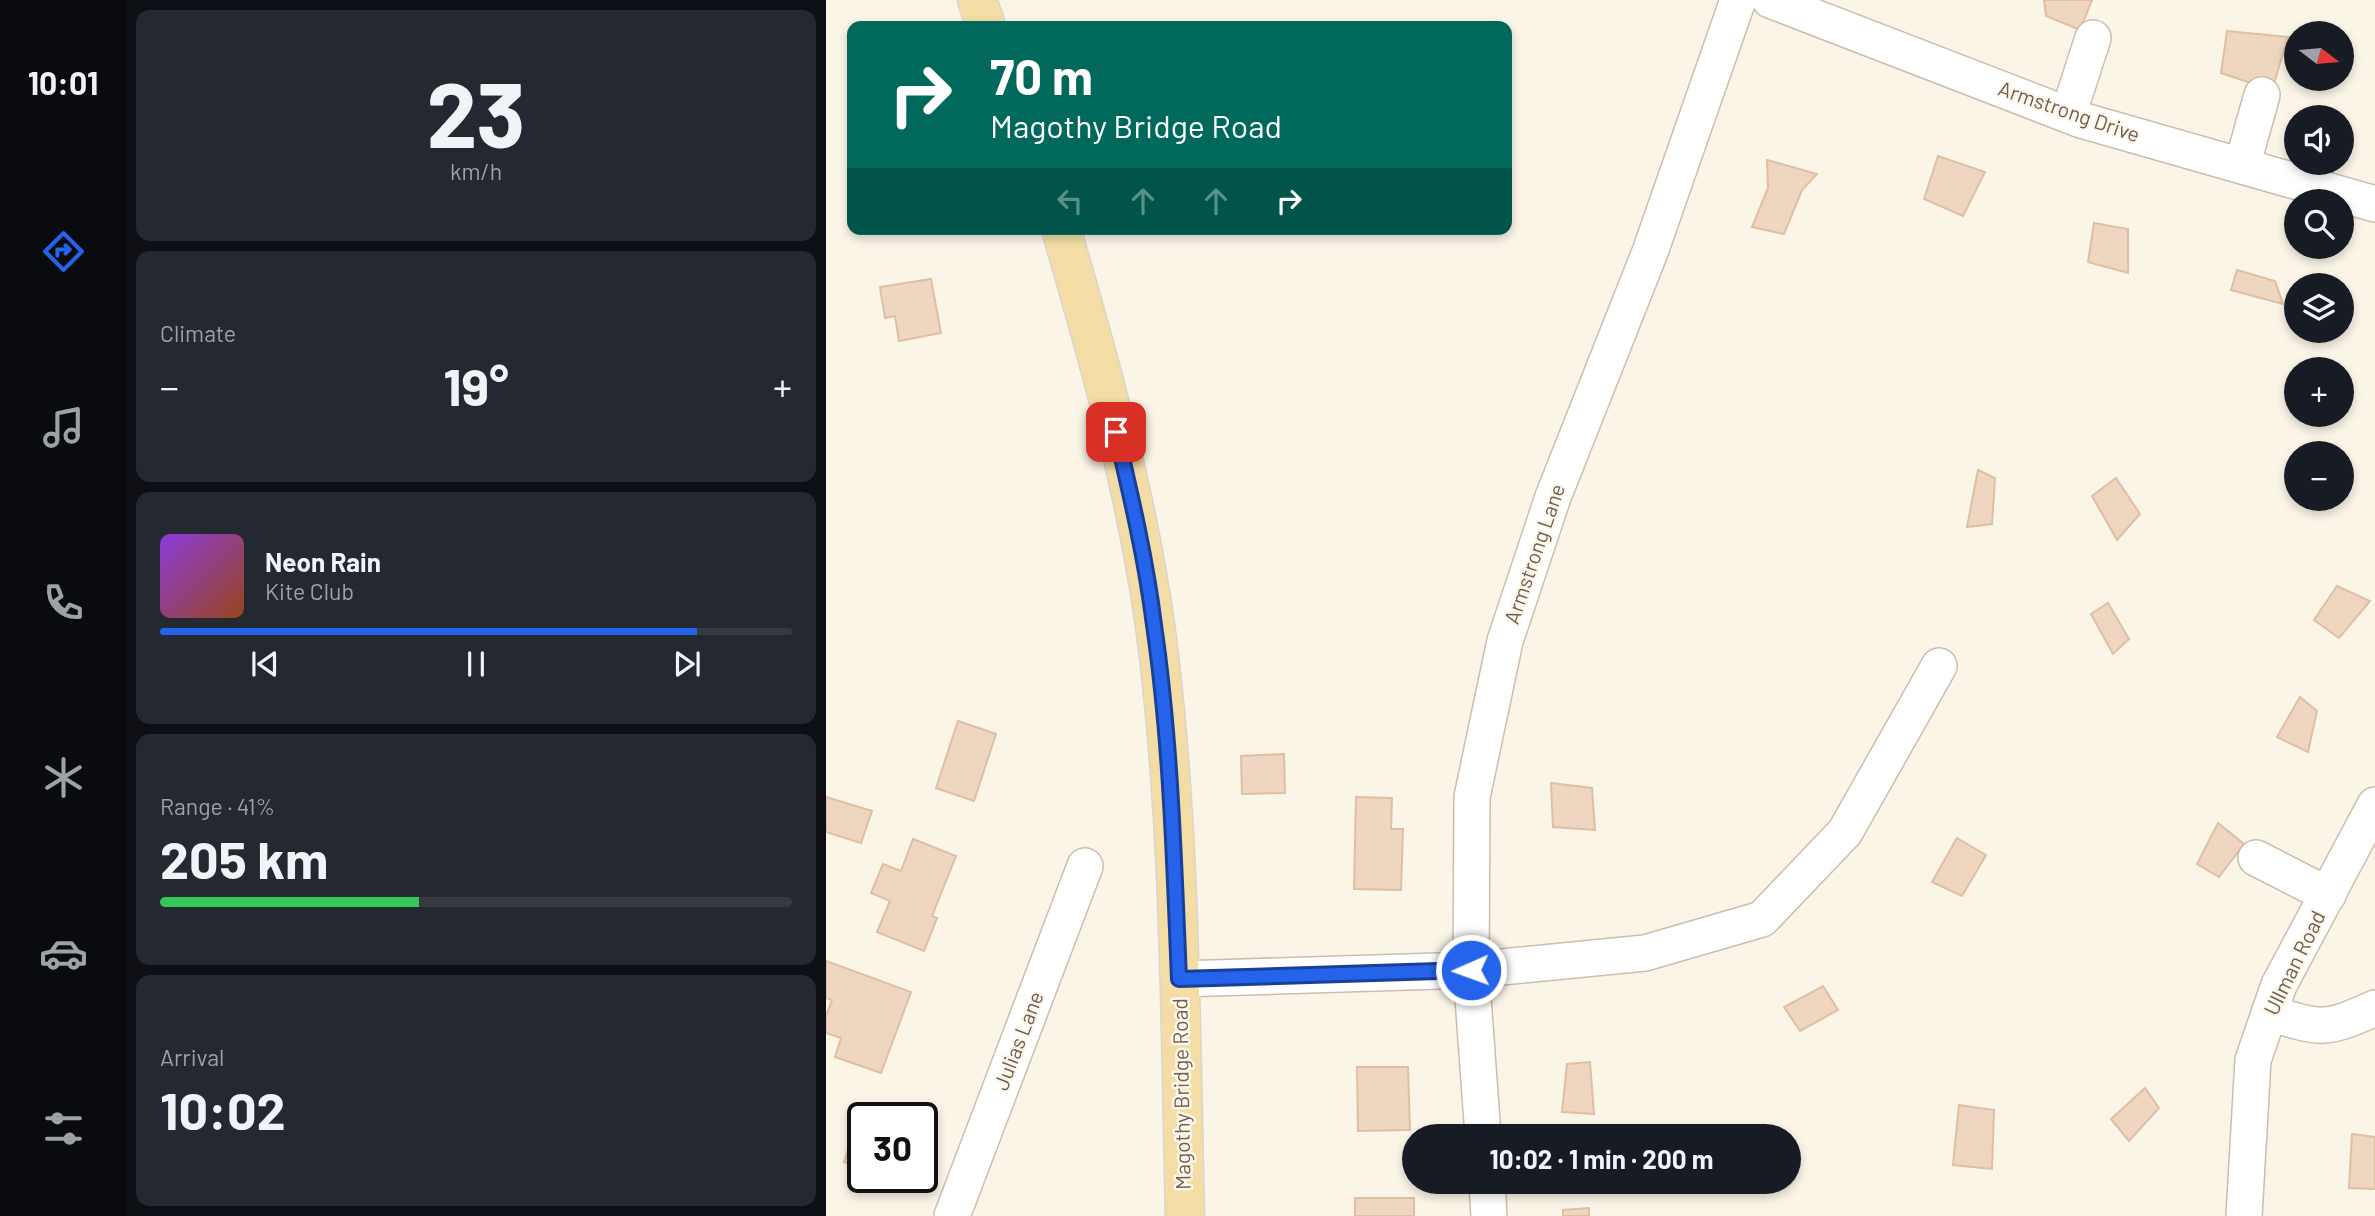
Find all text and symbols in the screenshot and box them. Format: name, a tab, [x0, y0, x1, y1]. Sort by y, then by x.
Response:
north arrow	[2284, 21, 2354, 91]
map controls	[2284, 21, 2354, 511]
text: 70 m	[990, 46, 1093, 105]
icon: right	[875, 49, 966, 140]
text: 23	[427, 57, 525, 166]
text: 10:01	[28, 63, 98, 101]
street label: Armstrong Drive	[1995, 75, 2144, 146]
button: sound	[2284, 105, 2354, 175]
text: Magothy Bridge Road	[990, 106, 1282, 144]
text: km/h	[450, 157, 502, 185]
icon: left	[1051, 182, 1089, 220]
icon: ahead	[1124, 182, 1162, 220]
icon: ahead	[1197, 182, 1235, 220]
icon: right	[1270, 182, 1308, 220]
button: search	[2284, 189, 2354, 259]
icon: directions	[39, 227, 88, 276]
button: layers	[2284, 273, 2354, 343]
text: Climate	[160, 319, 236, 347]
text: 19°	[443, 354, 509, 416]
button: +	[2284, 357, 2354, 427]
text: −	[160, 363, 179, 409]
text: +	[773, 363, 792, 409]
pin	[1086, 402, 1146, 462]
icon: music	[39, 403, 88, 452]
icon: arrive	[1097, 413, 1135, 451]
button: −	[2284, 441, 2354, 511]
street label: Armstrong Lane	[1498, 480, 1569, 627]
text: Neon Rain	[265, 546, 381, 577]
text: Kite Club	[265, 577, 354, 605]
icon: phone	[39, 578, 88, 627]
icon: previous	[246, 645, 284, 683]
icon: pause	[457, 645, 495, 683]
icon: next	[668, 645, 706, 683]
icon: climate	[39, 753, 88, 802]
text: Range · 41%	[160, 792, 275, 820]
text: 205 km	[160, 827, 328, 889]
street label: Ullman Road	[2258, 906, 2330, 1019]
icon: car	[39, 929, 88, 978]
position arrow	[1434, 933, 1508, 1007]
street label: Julias Lane	[987, 988, 1048, 1093]
street label: Magothy Bridge Road	[1166, 998, 1195, 1190]
text: Arrival	[160, 1043, 224, 1071]
text: 10:02	[160, 1078, 286, 1140]
speed limit sign: 30	[847, 1102, 938, 1193]
icon: filters	[39, 1104, 88, 1153]
text: 10:02 · 1 min · 200 m	[1490, 1143, 1713, 1174]

